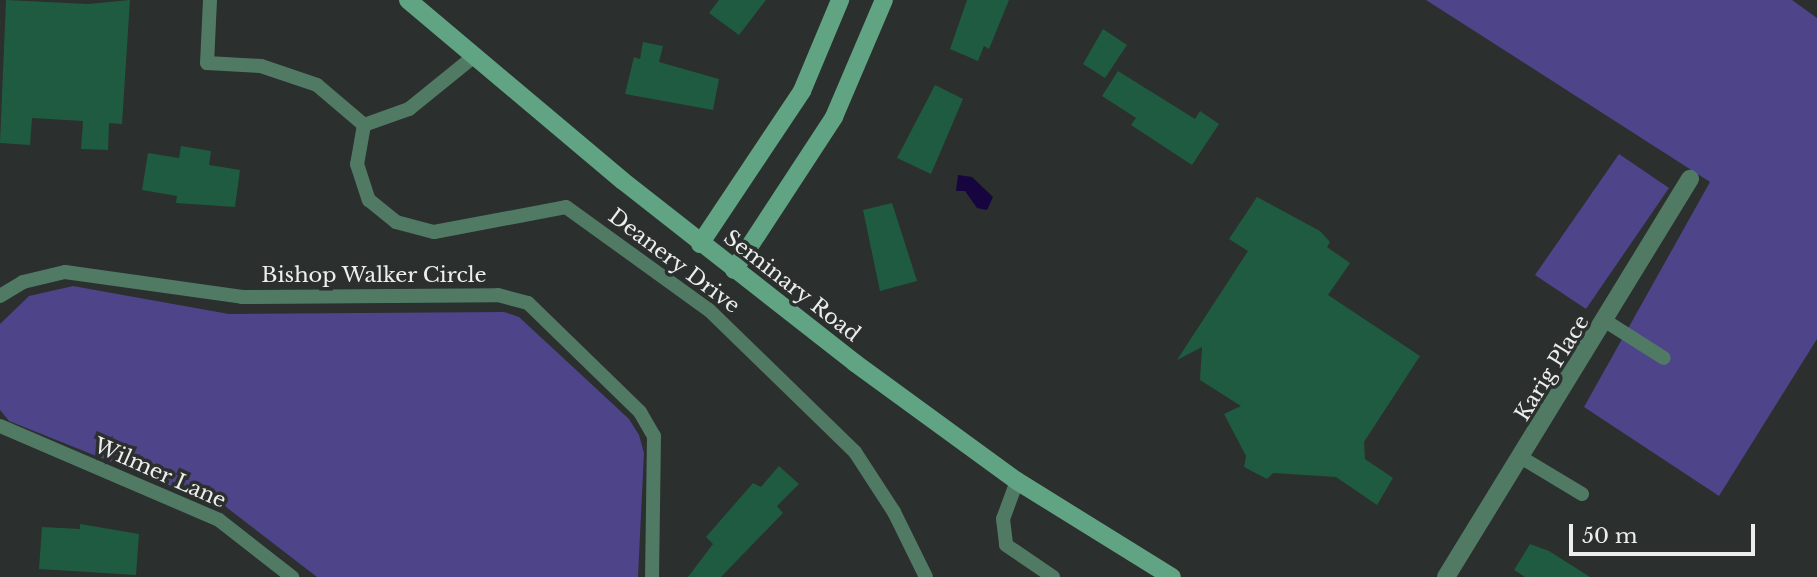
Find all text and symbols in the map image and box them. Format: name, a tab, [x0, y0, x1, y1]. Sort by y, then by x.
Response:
street label: Deanery Drive	[603, 203, 745, 319]
street label: Seminary Road	[719, 225, 865, 347]
street label: Bishop Walker Circle	[261, 262, 487, 288]
street label: Karig Place	[1510, 310, 1594, 426]
street label: Wilmer Lane	[90, 433, 230, 513]
scale bar	[1572, 510, 1758, 554]
text: 50 m	[1582, 523, 1637, 549]

